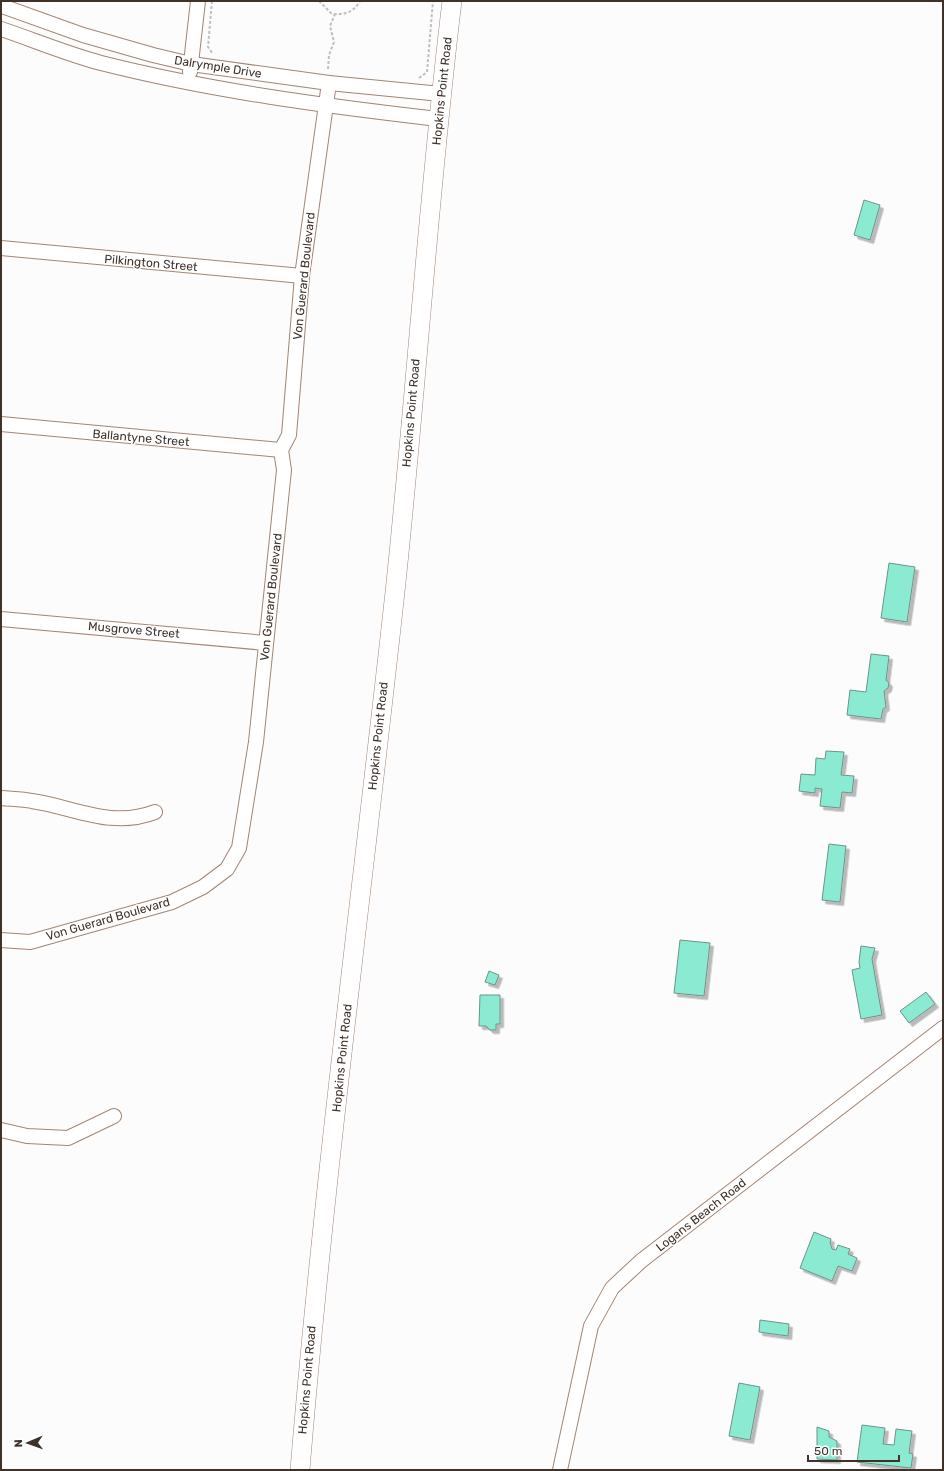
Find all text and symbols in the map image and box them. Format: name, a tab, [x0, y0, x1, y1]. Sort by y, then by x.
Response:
street label: Hopkins Point Road	[429, 36, 455, 146]
street label: Dalrymple Drive	[173, 53, 263, 81]
street label: Von Guerard Boulevard	[290, 212, 318, 340]
street label: Pilkington Street	[104, 252, 199, 274]
street label: Hopkins Point Road	[399, 358, 423, 468]
street label: Ballantyne Street	[92, 427, 190, 449]
street label: Von Guerard Boulevard	[257, 533, 285, 661]
street label: Musgrove Street	[88, 619, 181, 641]
street label: Hopkins Point Road	[365, 681, 391, 791]
street label: Von Guerard Boulevard	[44, 895, 172, 943]
street label: Hopkins Point Road	[329, 1003, 355, 1113]
street label: Logans Beach Road	[653, 1176, 749, 1254]
street label: Hopkins Point Road	[295, 1325, 319, 1435]
north arrow	[8, 1423, 48, 1463]
scale bar	[808, 1437, 899, 1463]
text: N	[12, 1439, 25, 1448]
text: 50 m	[814, 1444, 842, 1458]

